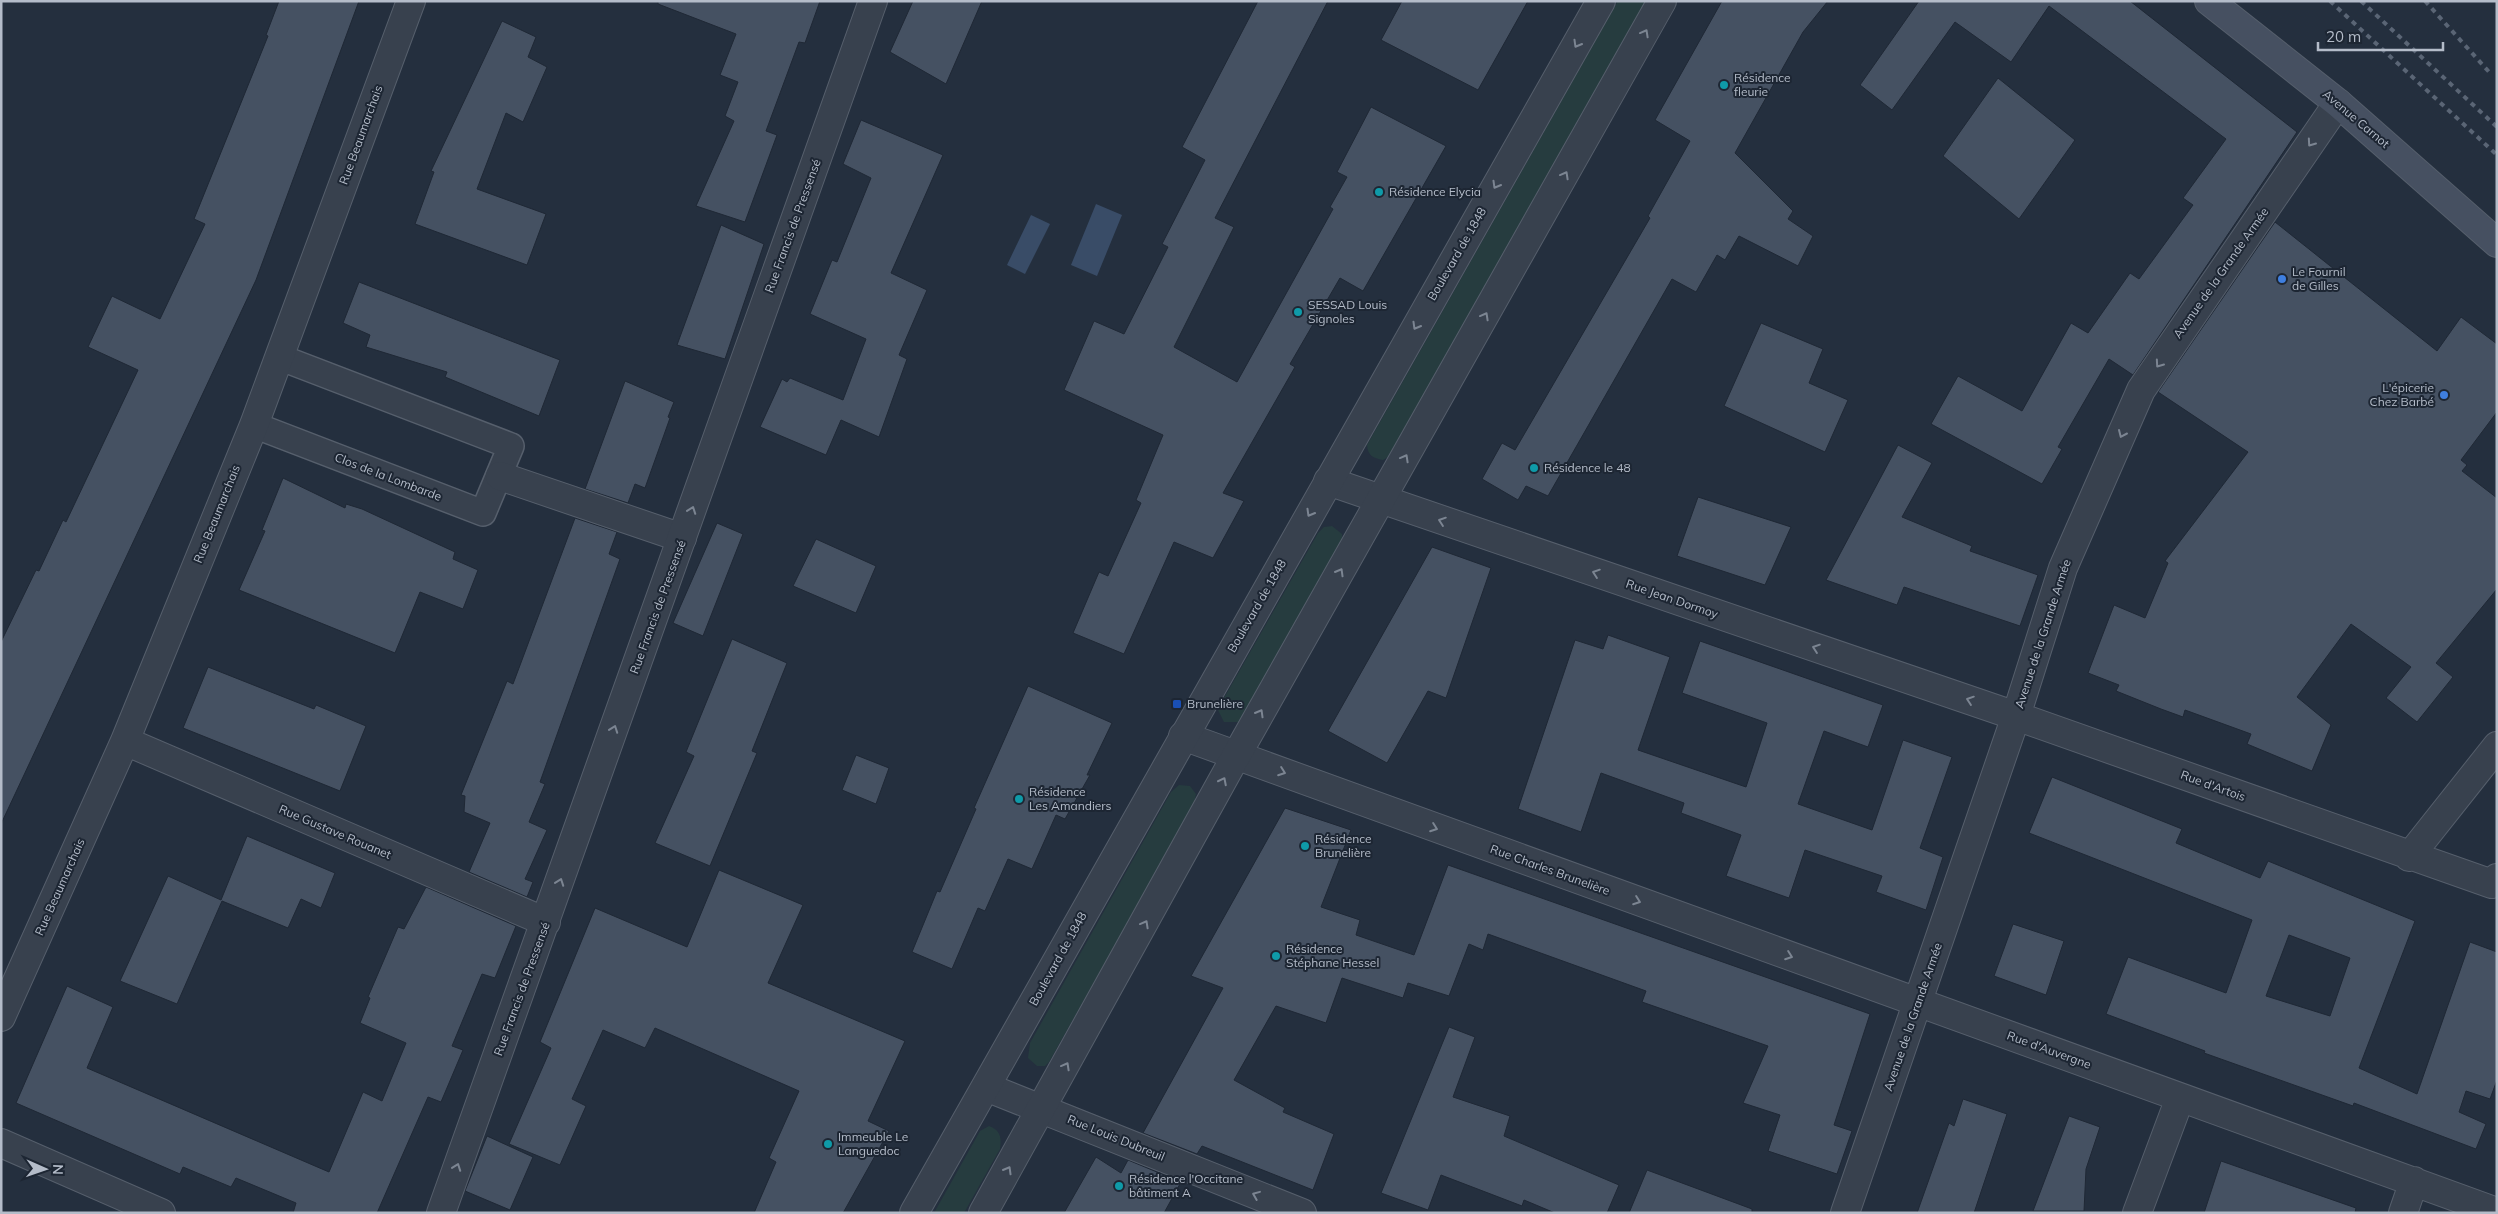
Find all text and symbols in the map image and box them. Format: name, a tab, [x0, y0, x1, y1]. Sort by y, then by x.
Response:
scale bar	[2318, 20, 2443, 52]
text: 20 m	[2326, 27, 2361, 46]
one-way arrow	[1638, 29, 1648, 38]
one-way arrow	[1573, 38, 1583, 47]
place label: Résidence fleurie	[1734, 70, 1791, 99]
marker: Résidence fleurie	[1718, 79, 1730, 91]
street label: Rue Beaumarchais	[336, 83, 385, 187]
street label: Avenue Carnot	[2320, 86, 2393, 151]
one-way arrow	[2308, 137, 2317, 147]
street label: Rue Francis de Pressensé	[761, 157, 824, 295]
one-way arrow	[1559, 171, 1569, 180]
one-way arrow	[1493, 180, 1503, 189]
place label: Résidence Elycia	[1389, 184, 1481, 199]
marker: Résidence Elycia	[1373, 186, 1385, 198]
street label: Boulevard de 1848	[1424, 205, 1489, 303]
street label: Avenue de la Grande Armée	[2170, 205, 2271, 341]
place label: Le Fournil de Gilles	[2292, 264, 2346, 293]
marker: Le Fournil de Gilles	[2276, 273, 2288, 285]
place label: SESSAD Louis Signoles	[1308, 297, 1387, 326]
marker: SESSAD Louis Signoles	[1292, 306, 1304, 318]
one-way arrow	[1479, 313, 1489, 322]
one-way arrow	[1413, 321, 1423, 330]
one-way arrow	[2156, 358, 2165, 367]
place label: L'épicerie Chez Barbé	[2369, 380, 2434, 409]
marker: L'épicerie Chez Barbé	[2438, 389, 2450, 401]
one-way arrow	[2117, 429, 2128, 438]
street label: Clos de la Lombarde	[333, 449, 444, 504]
one-way arrow	[1399, 454, 1409, 463]
place label: Résidence le 48	[1544, 460, 1631, 475]
street label: Rue Beaumarchais	[190, 462, 243, 565]
marker: Résidence le 48	[1528, 462, 1540, 474]
one-way arrow	[686, 506, 696, 515]
one-way arrow	[1306, 508, 1316, 517]
one-way arrow	[1438, 517, 1447, 527]
street label: Rue Francis de Pressensé	[626, 538, 689, 676]
street label: Boulevard de 1848	[1224, 557, 1289, 655]
street label: Avenue de la Grande Armée	[2011, 557, 2074, 710]
one-way arrow	[1334, 569, 1344, 578]
one-way arrow	[1592, 569, 1601, 579]
street label: Rue Jean Dormoy	[1624, 576, 1721, 622]
one-way arrow	[1813, 644, 1821, 654]
place label: Brunelière	[1187, 696, 1243, 711]
one-way arrow	[1966, 696, 1975, 706]
marker: Brunelière	[1171, 698, 1183, 710]
one-way arrow	[1254, 710, 1264, 719]
one-way arrow	[608, 725, 618, 734]
one-way arrow	[1277, 766, 1285, 776]
street label: Rue d'Artois	[2179, 767, 2248, 804]
one-way arrow	[1217, 777, 1227, 786]
place label: Résidence Les Amandiers	[1029, 784, 1112, 813]
marker: Résidence Les Amandiers	[1013, 793, 1025, 805]
street label: Rue Gustave Rouanet	[277, 801, 394, 862]
one-way arrow	[1430, 822, 1438, 832]
place label: Résidence Brunelière	[1315, 831, 1372, 860]
street label: Rue Beaumarchais	[31, 836, 88, 938]
marker: Résidence Brunelière	[1299, 840, 1311, 852]
street label: Rue Charles Brunelière	[1488, 841, 1612, 898]
one-way arrow	[554, 879, 564, 887]
one-way arrow	[1632, 895, 1640, 905]
street label: Boulevard de 1848	[1026, 909, 1090, 1008]
street label: Rue Francis de Pressensé	[490, 920, 553, 1058]
one-way arrow	[1139, 920, 1149, 929]
place label: Résidence Stéphane Hessel	[1286, 941, 1379, 970]
street label: Avenue de la Grande Armée	[1880, 941, 1945, 1093]
marker: Résidence Stéphane Hessel	[1270, 950, 1282, 962]
one-way arrow	[1785, 950, 1793, 960]
street label: Rue d'Auvergne	[2005, 1027, 2093, 1072]
one-way arrow	[1060, 1062, 1070, 1071]
street label: Rue Louis Dubreuil	[1065, 1111, 1167, 1164]
place label: Immeuble Le Languedoc	[838, 1129, 908, 1158]
marker: Immeuble Le Languedoc	[822, 1138, 834, 1150]
north arrow	[20, 1144, 70, 1194]
one-way arrow	[451, 1163, 461, 1172]
text: N	[49, 1164, 67, 1175]
one-way arrow	[1001, 1167, 1011, 1176]
place label: Résidence l'Occitane bâtiment A	[1129, 1171, 1243, 1200]
marker: Résidence l'Occitane bâtiment A	[1113, 1180, 1125, 1192]
one-way arrow	[1253, 1190, 1261, 1200]

